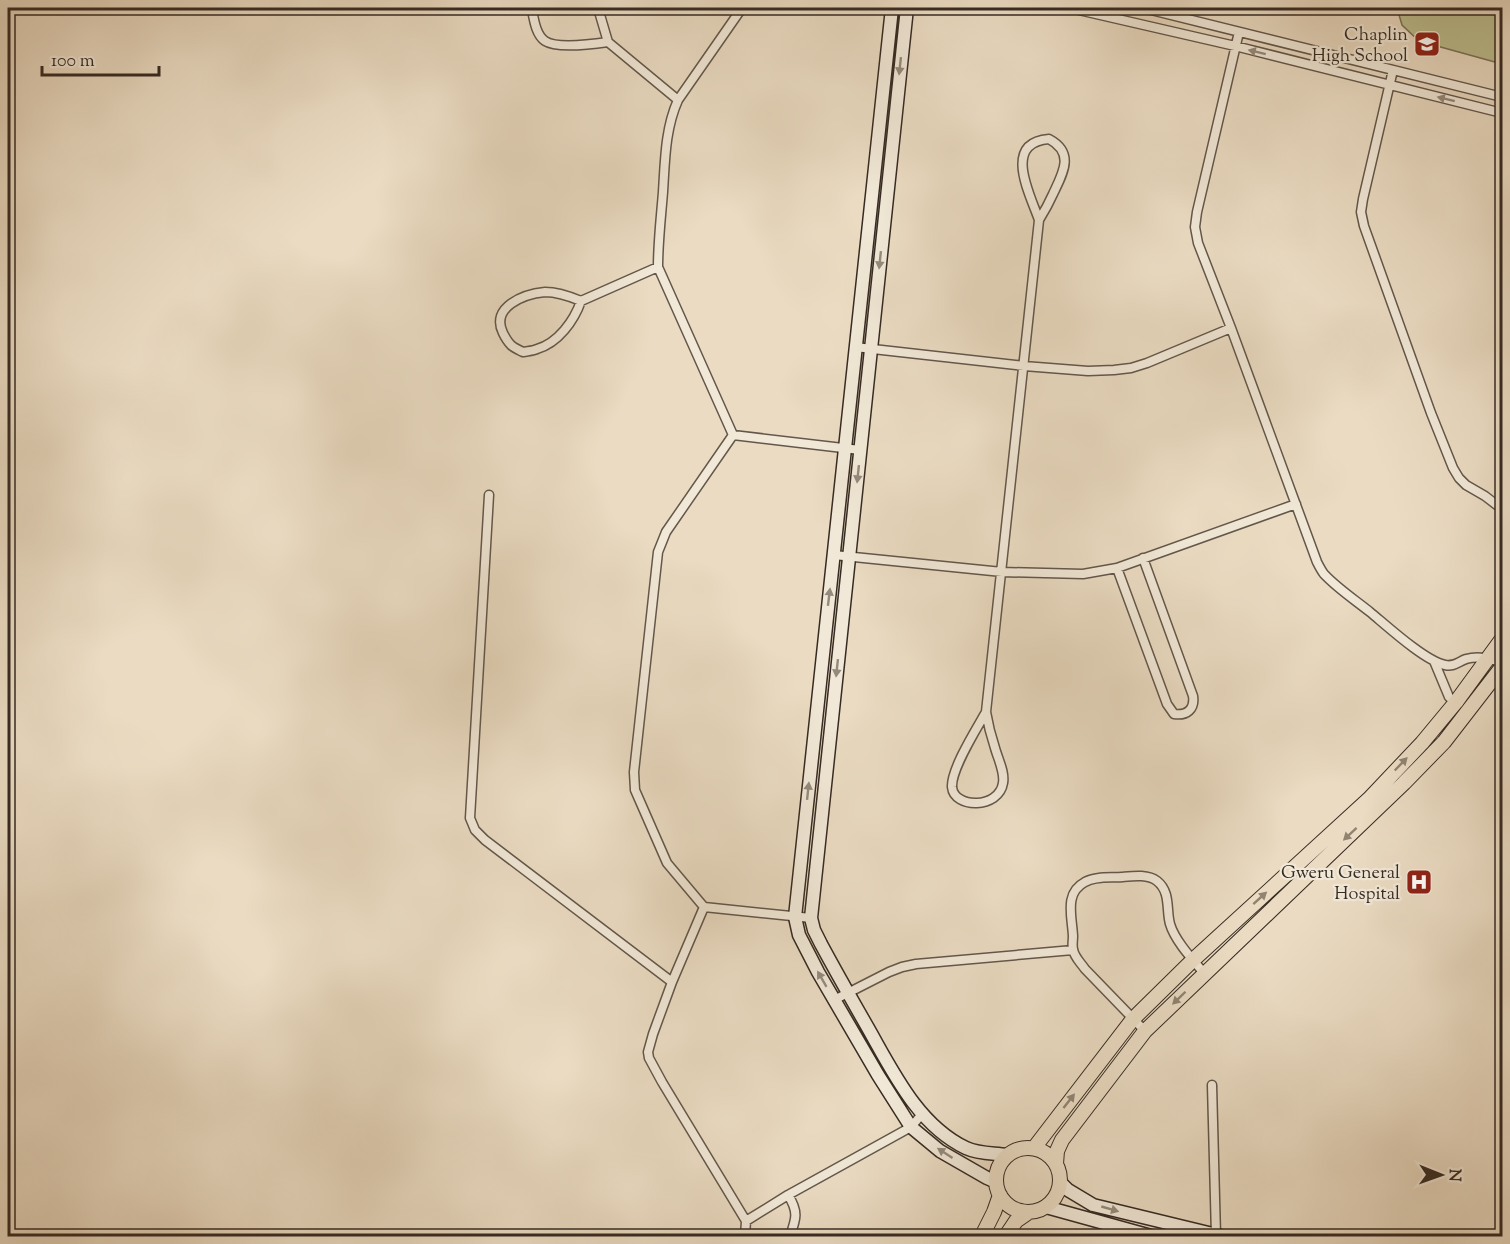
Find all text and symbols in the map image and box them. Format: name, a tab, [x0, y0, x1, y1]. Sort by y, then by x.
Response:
place label: Chaplin High School	[1312, 23, 1408, 70]
school or university icon: Chaplin High School	[1412, 29, 1442, 59]
scale bar	[42, 39, 159, 77]
one-way arrow	[1247, 46, 1266, 56]
text: 100 m	[51, 49, 95, 75]
one-way arrow	[896, 56, 905, 75]
one-way arrow	[1437, 93, 1455, 103]
one-way arrow	[875, 250, 885, 269]
one-way arrow	[853, 465, 863, 484]
one-way arrow	[825, 587, 834, 606]
one-way arrow	[832, 659, 842, 678]
one-way arrow	[1394, 758, 1408, 772]
one-way arrow	[803, 781, 813, 800]
one-way arrow	[1344, 827, 1358, 841]
place label: Gweru General Hospital	[1281, 861, 1400, 908]
hospital icon: Gweru General Hospital	[1404, 867, 1434, 897]
one-way arrow	[1252, 891, 1267, 905]
one-way arrow	[817, 970, 827, 987]
one-way arrow	[1171, 991, 1186, 1005]
one-way arrow	[1063, 1093, 1076, 1109]
north arrow	[1411, 1145, 1471, 1205]
one-way arrow	[937, 1148, 953, 1159]
text: N	[1442, 1169, 1465, 1182]
one-way arrow	[1101, 1205, 1119, 1215]

